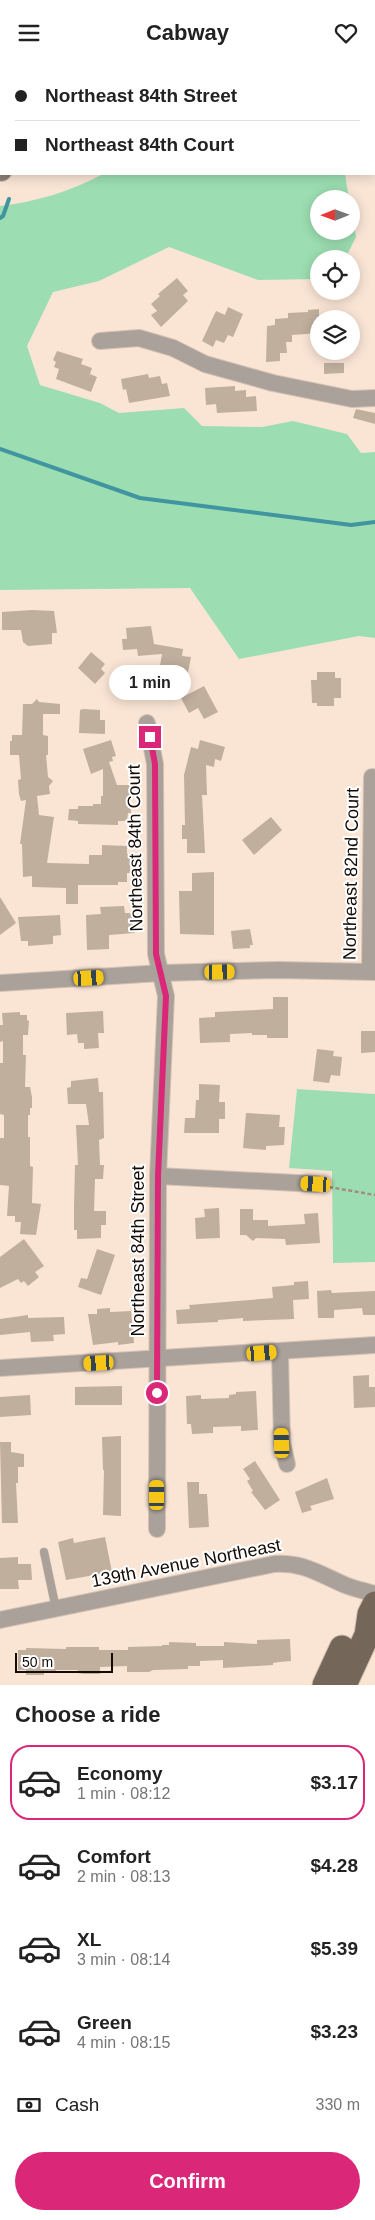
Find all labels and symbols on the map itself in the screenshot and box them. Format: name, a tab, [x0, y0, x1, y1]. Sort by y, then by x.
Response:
north arrow	[310, 190, 360, 240]
callout: 1 min	[109, 665, 191, 699]
route end	[139, 726, 161, 748]
street label: Northeast 84th Court	[124, 764, 146, 932]
street label: Northeast 82nd Court	[339, 788, 363, 960]
car	[204, 964, 235, 980]
car	[73, 970, 104, 986]
street label: Northeast 84th Street	[128, 1165, 148, 1337]
car	[300, 1176, 331, 1192]
car	[246, 1344, 277, 1362]
car	[83, 1355, 114, 1371]
route start	[146, 1382, 168, 1404]
car	[273, 1428, 290, 1458]
car	[149, 1480, 164, 1510]
street label: 139th Avenue Northeast	[89, 1535, 283, 1591]
scale bar	[15, 1650, 112, 1673]

